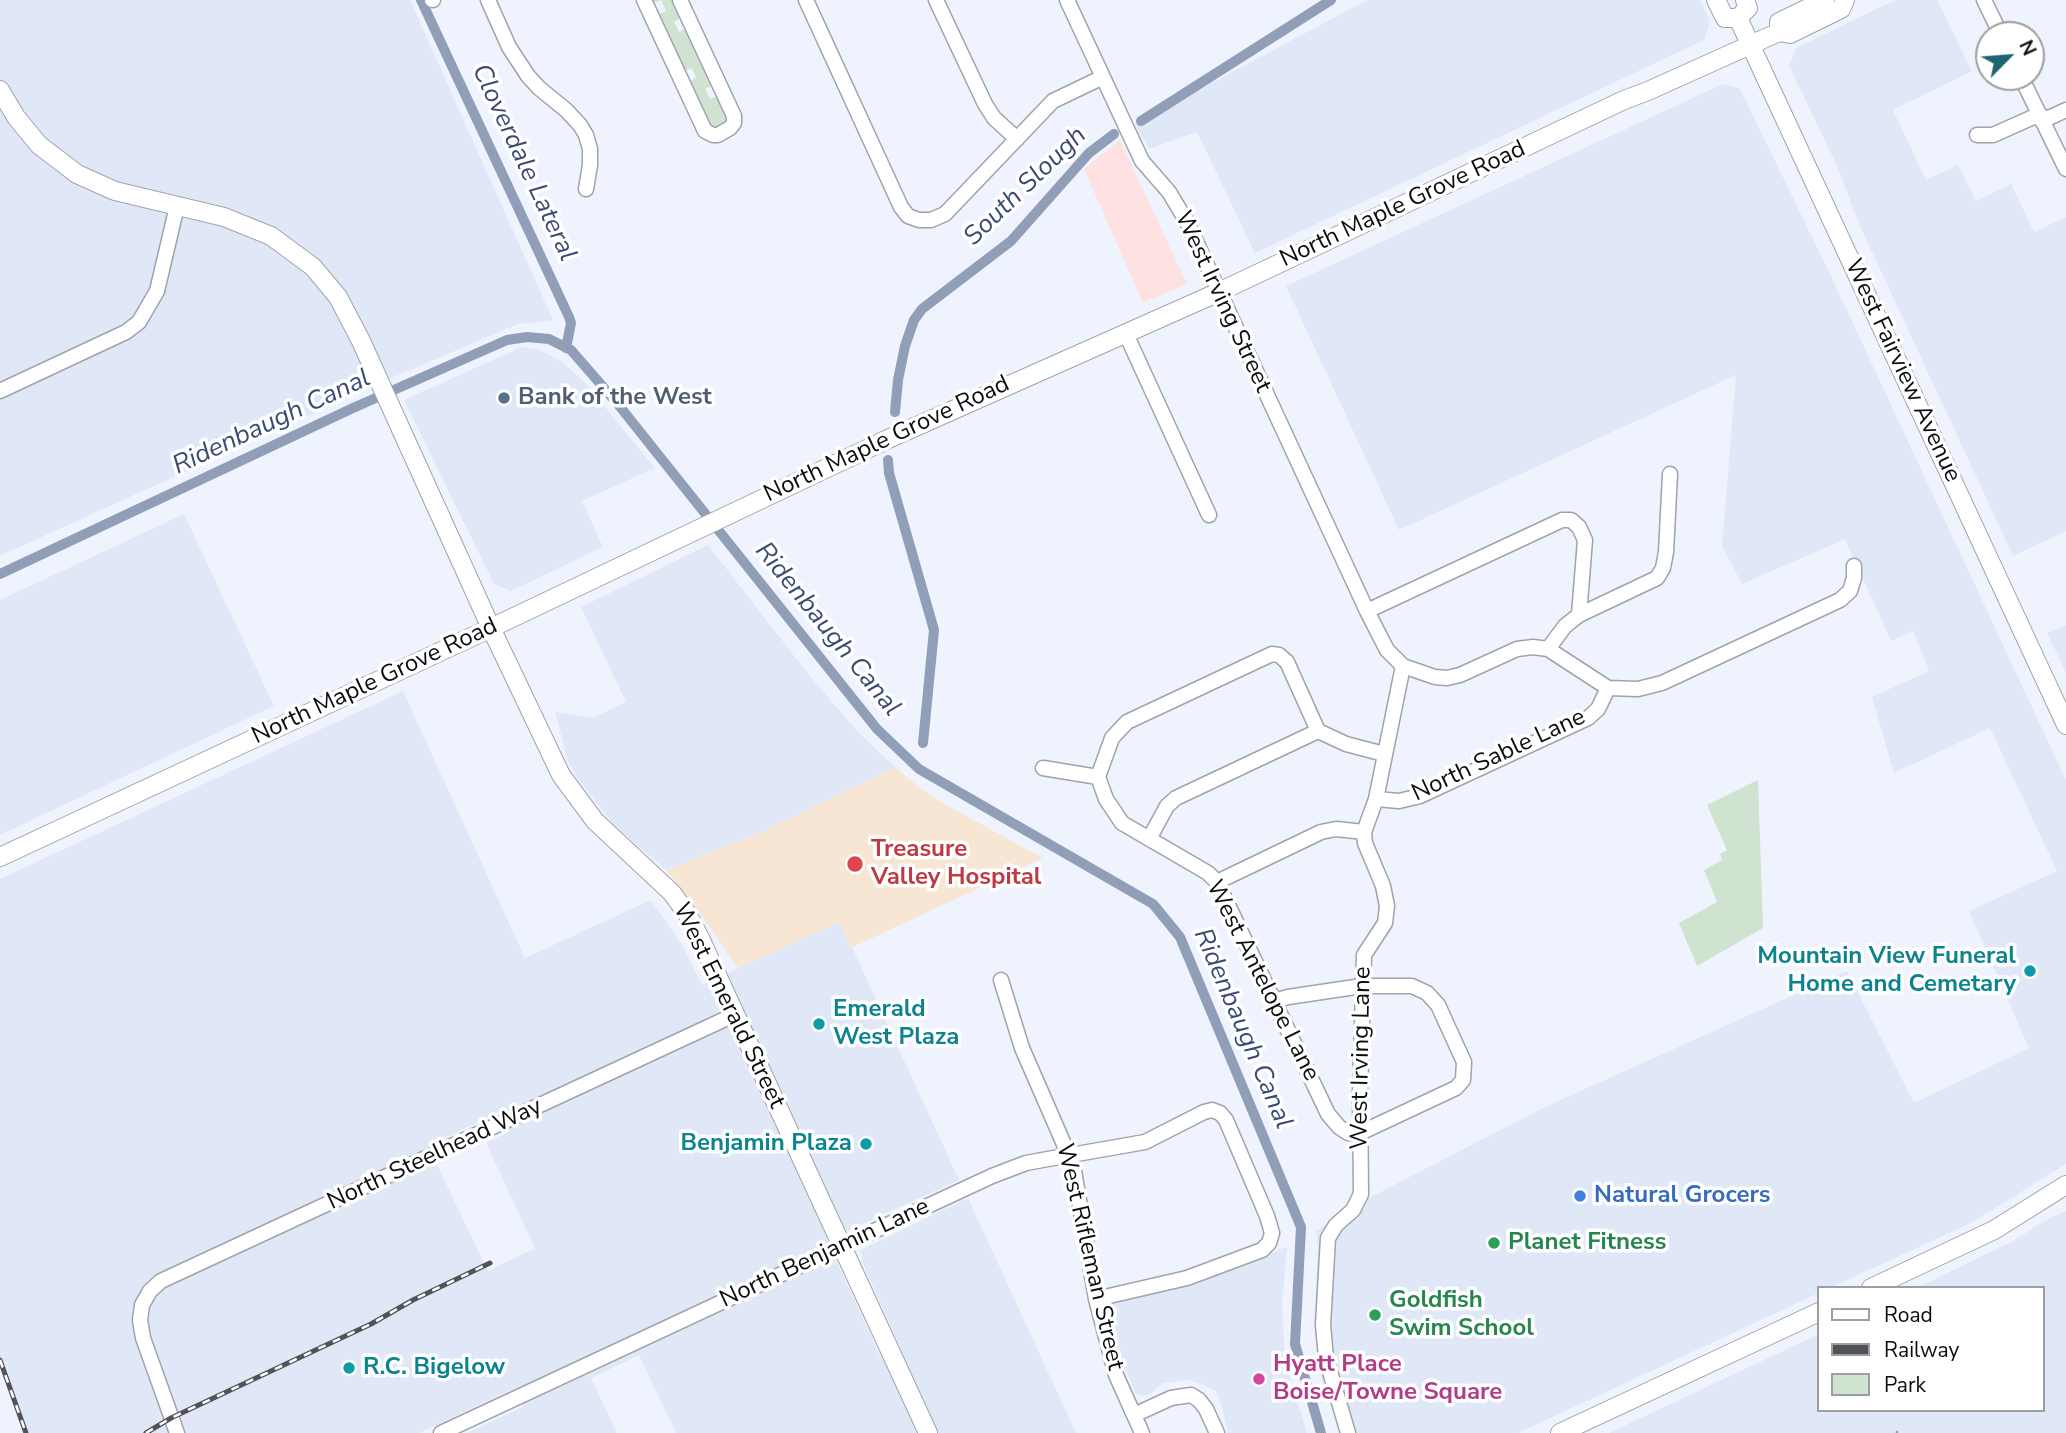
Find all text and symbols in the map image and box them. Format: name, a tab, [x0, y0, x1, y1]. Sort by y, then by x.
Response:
north arrow	[1975, 21, 2045, 91]
text: N	[2012, 36, 2042, 60]
water label: Cloverdale Lateral	[464, 59, 582, 267]
water label: South Slough	[958, 121, 1094, 253]
street label: North Maple Grove Road	[1276, 135, 1530, 275]
street label: West Irving Street	[1167, 207, 1277, 397]
street label: West Fairview Avenue	[1838, 255, 1966, 487]
water label: Ridenbaugh Canal	[168, 364, 376, 482]
street label: North Maple Grove Road	[760, 370, 1014, 510]
place label: Bank of the West	[518, 384, 712, 412]
marker: Bank of the West	[496, 390, 512, 406]
water label: Ridenbaugh Canal	[747, 537, 907, 723]
street label: North Maple Grove Road	[248, 612, 502, 752]
street label: North Sable Lane	[1408, 703, 1590, 809]
place label: Treasure Valley Hospital	[871, 836, 1042, 892]
marker: Treasure Valley Hospital	[845, 854, 865, 874]
street label: West Antelope Lane	[1199, 876, 1325, 1086]
street label: West Emerald Street	[666, 899, 790, 1113]
water label: Ridenbaugh Canal	[1186, 924, 1298, 1134]
place label: Mountain View Funeral Home and Cemetary	[1757, 943, 2016, 999]
marker: Mountain View Funeral Home and Cemetary	[2022, 963, 2038, 979]
street label: West Irving Lane	[1346, 966, 1378, 1150]
place label: Emerald West Plaza	[833, 996, 959, 1052]
marker: Emerald West Plaza	[811, 1016, 827, 1032]
street label: North Steelhead Way	[323, 1093, 547, 1217]
place label: Benjamin Plaza	[681, 1130, 852, 1158]
marker: Benjamin Plaza	[858, 1136, 874, 1152]
street label: West Rifleman Street	[1049, 1141, 1129, 1373]
place label: Natural Grocers	[1594, 1182, 1771, 1210]
marker: Natural Grocers	[1572, 1188, 1588, 1204]
street label: North Benjamin Lane	[716, 1193, 934, 1315]
place label: Planet Fitness	[1508, 1229, 1666, 1257]
marker: Planet Fitness	[1486, 1235, 1502, 1251]
legend	[1818, 1286, 2045, 1412]
place label: Goldfish Swim School	[1389, 1287, 1534, 1343]
text: Road	[1884, 1301, 1933, 1329]
marker: Goldfish Swim School	[1367, 1307, 1383, 1323]
text: Railway	[1884, 1336, 1959, 1364]
place label: Hyatt Place Boise/Towne Square	[1273, 1351, 1502, 1407]
place label: R.C. Bigelow	[363, 1354, 505, 1382]
marker: R.C. Bigelow	[341, 1360, 357, 1376]
marker: Hyatt Place Boise/Towne Square	[1251, 1371, 1267, 1387]
text: Park	[1884, 1371, 1926, 1399]

